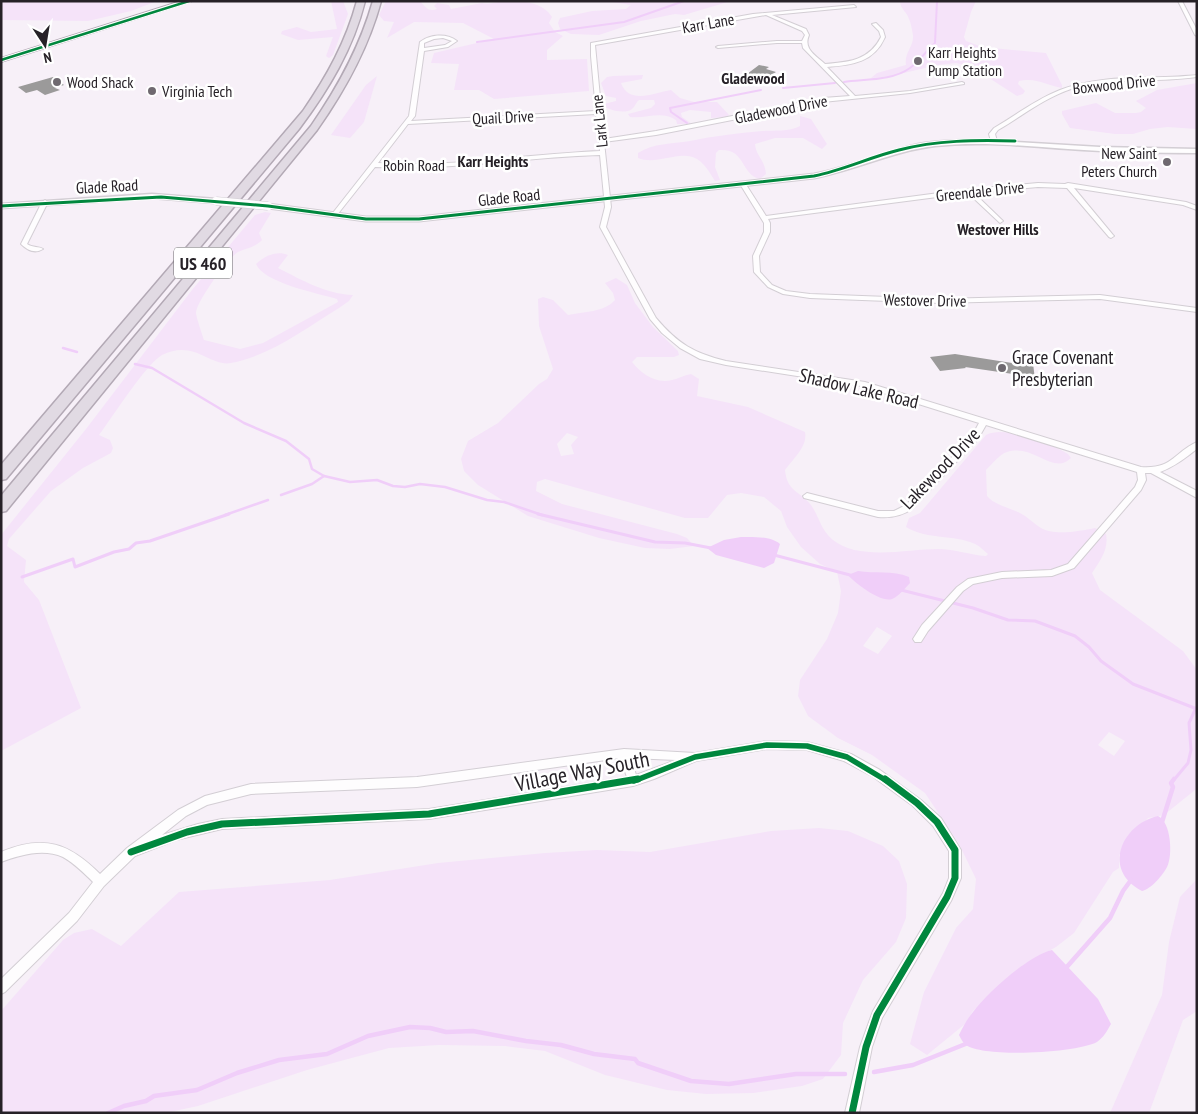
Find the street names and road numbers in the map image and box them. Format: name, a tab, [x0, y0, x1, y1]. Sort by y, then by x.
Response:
street label: Karr Lane	[680, 9, 736, 37]
street label: Boxwood Drive	[1072, 70, 1156, 98]
street label: Gladewood Drive	[733, 90, 829, 128]
street label: Lark Lane	[586, 94, 612, 148]
street label: Quail Drive	[472, 105, 534, 129]
street label: Robin Road	[383, 155, 445, 175]
street label: Glade Road	[75, 174, 139, 198]
street label: Greendale Drive	[935, 176, 1025, 206]
street label: Glade Road	[477, 184, 541, 210]
road number: US 460	[174, 248, 232, 278]
street label: Westover Drive	[883, 289, 967, 311]
street label: Shadow Lake Road	[797, 363, 921, 413]
street label: Lakewood Drive	[895, 422, 985, 514]
street label: Village Way South	[511, 744, 652, 798]

